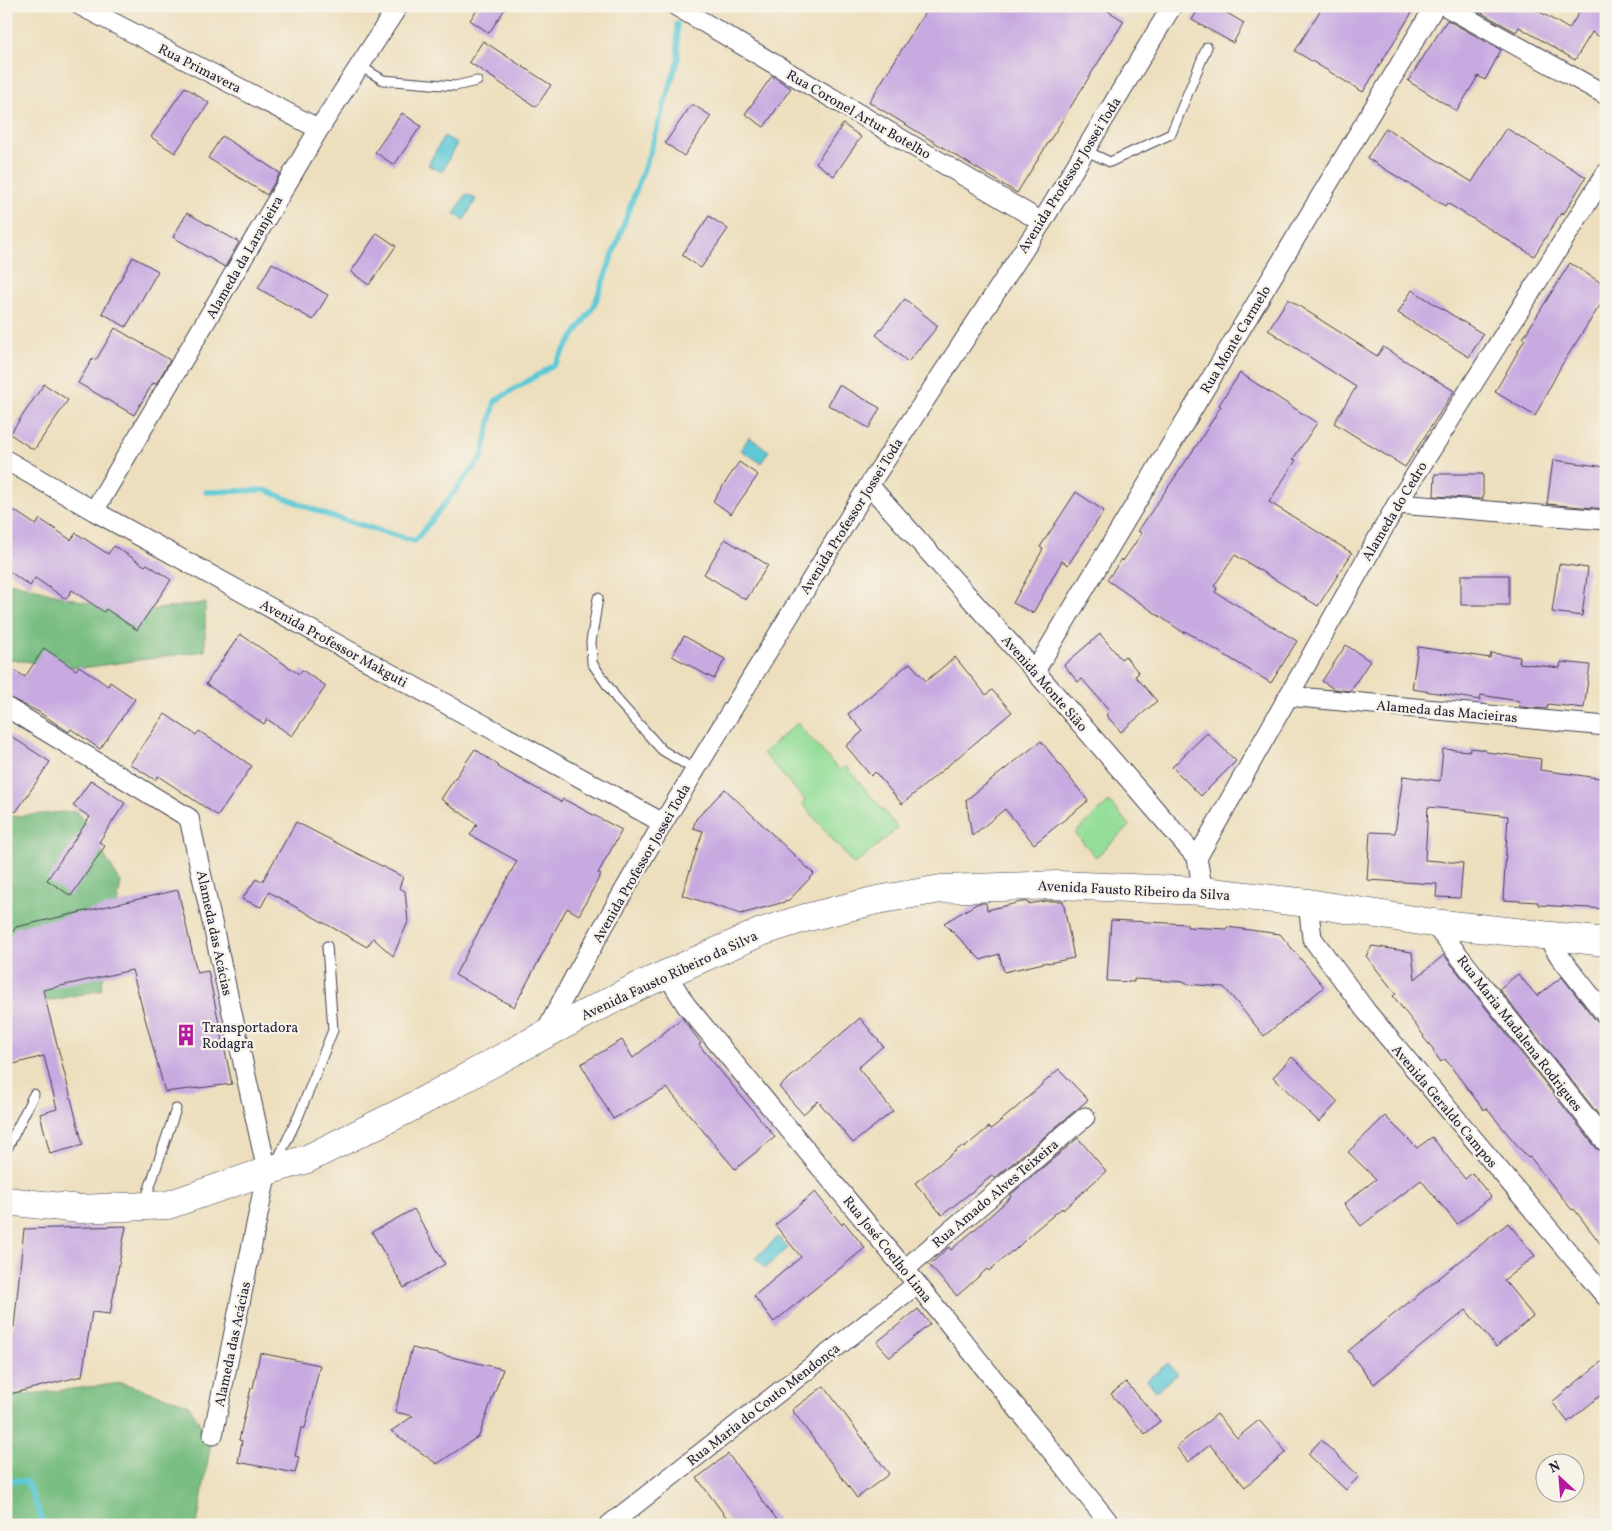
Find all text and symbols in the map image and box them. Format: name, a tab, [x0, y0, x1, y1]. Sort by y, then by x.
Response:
street label: Rua Primavera	[154, 40, 244, 98]
street label: Rua Coronel Artur Botelho	[783, 66, 934, 164]
street label: Avenida Professor Jossei Toda	[1014, 94, 1126, 258]
street label: Alameda da Laranjeira	[202, 193, 288, 323]
street label: Rua Monte Carmelo	[1197, 282, 1276, 397]
street label: Avenida Professor Jossei Toda	[796, 435, 908, 599]
street label: Alameda do Cedro	[1358, 459, 1432, 565]
street label: Avenida Professor Makguti	[256, 596, 410, 693]
street label: Avenida Monte Sião	[997, 632, 1091, 736]
street label: Alameda das Macieiras	[1376, 697, 1518, 728]
street label: Avenida Professor Jossei Toda	[589, 781, 696, 947]
street label: Alameda das Acácias	[191, 869, 236, 998]
street label: Avenida Fausto Ribeiro da Silva	[1037, 877, 1231, 906]
street label: Avenida Fausto Ribeiro da Silva	[578, 927, 761, 1026]
street label: Rua Maria Madalena Rodrigues	[1452, 952, 1586, 1116]
place label: Transportadora Rodagra	[202, 1019, 298, 1054]
building icon: Transportadora Rodagra	[173, 1022, 199, 1048]
street label: Avenida Geraldo Campos	[1387, 1041, 1501, 1172]
street label: Rua Amado Alves Teixeira	[929, 1136, 1063, 1253]
street label: Rua José Coelho Lima	[838, 1193, 936, 1307]
street label: Alameda das Acácias	[211, 1280, 256, 1409]
street label: Rua Maria do Couto Mendonça	[683, 1339, 844, 1471]
north arrow	[1534, 1454, 1584, 1504]
text: N	[1546, 1457, 1564, 1478]

